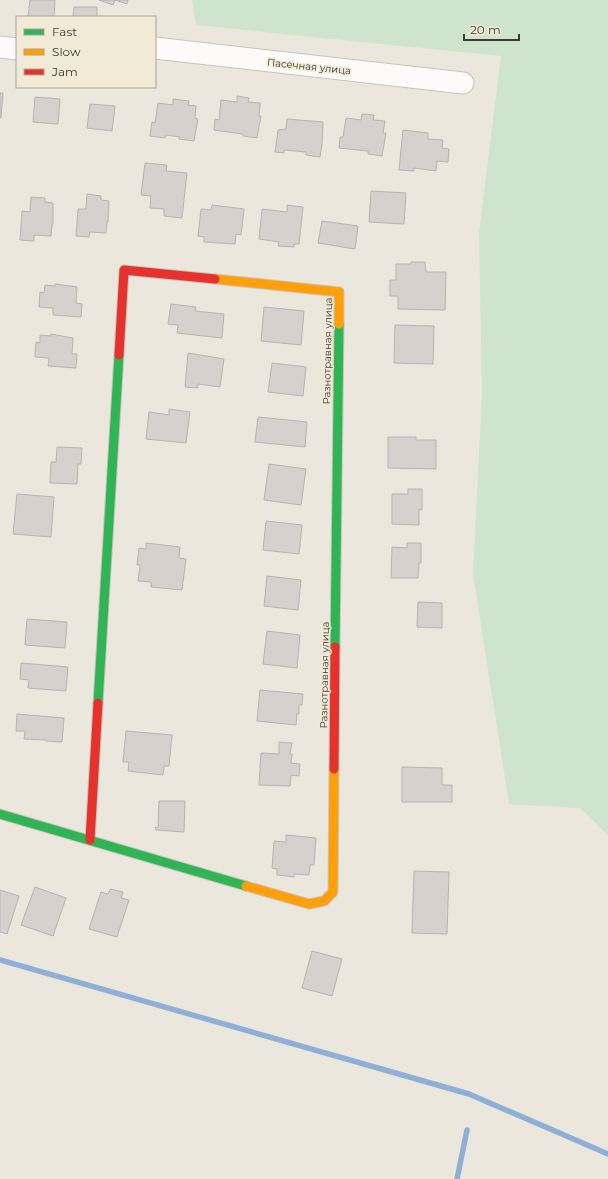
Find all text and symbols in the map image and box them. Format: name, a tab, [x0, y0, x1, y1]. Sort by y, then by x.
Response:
legend	[16, 16, 156, 88]
scale bar	[464, 16, 519, 42]
text: 20 m	[470, 22, 501, 37]
text: Fast	[52, 24, 77, 39]
text: Slow	[52, 44, 81, 59]
street label: Пасечная улица	[266, 56, 352, 77]
text: Jam	[51, 64, 78, 79]
street label: Разнотравная улица	[320, 297, 335, 405]
street label: Разнотравная улица	[317, 621, 332, 729]

